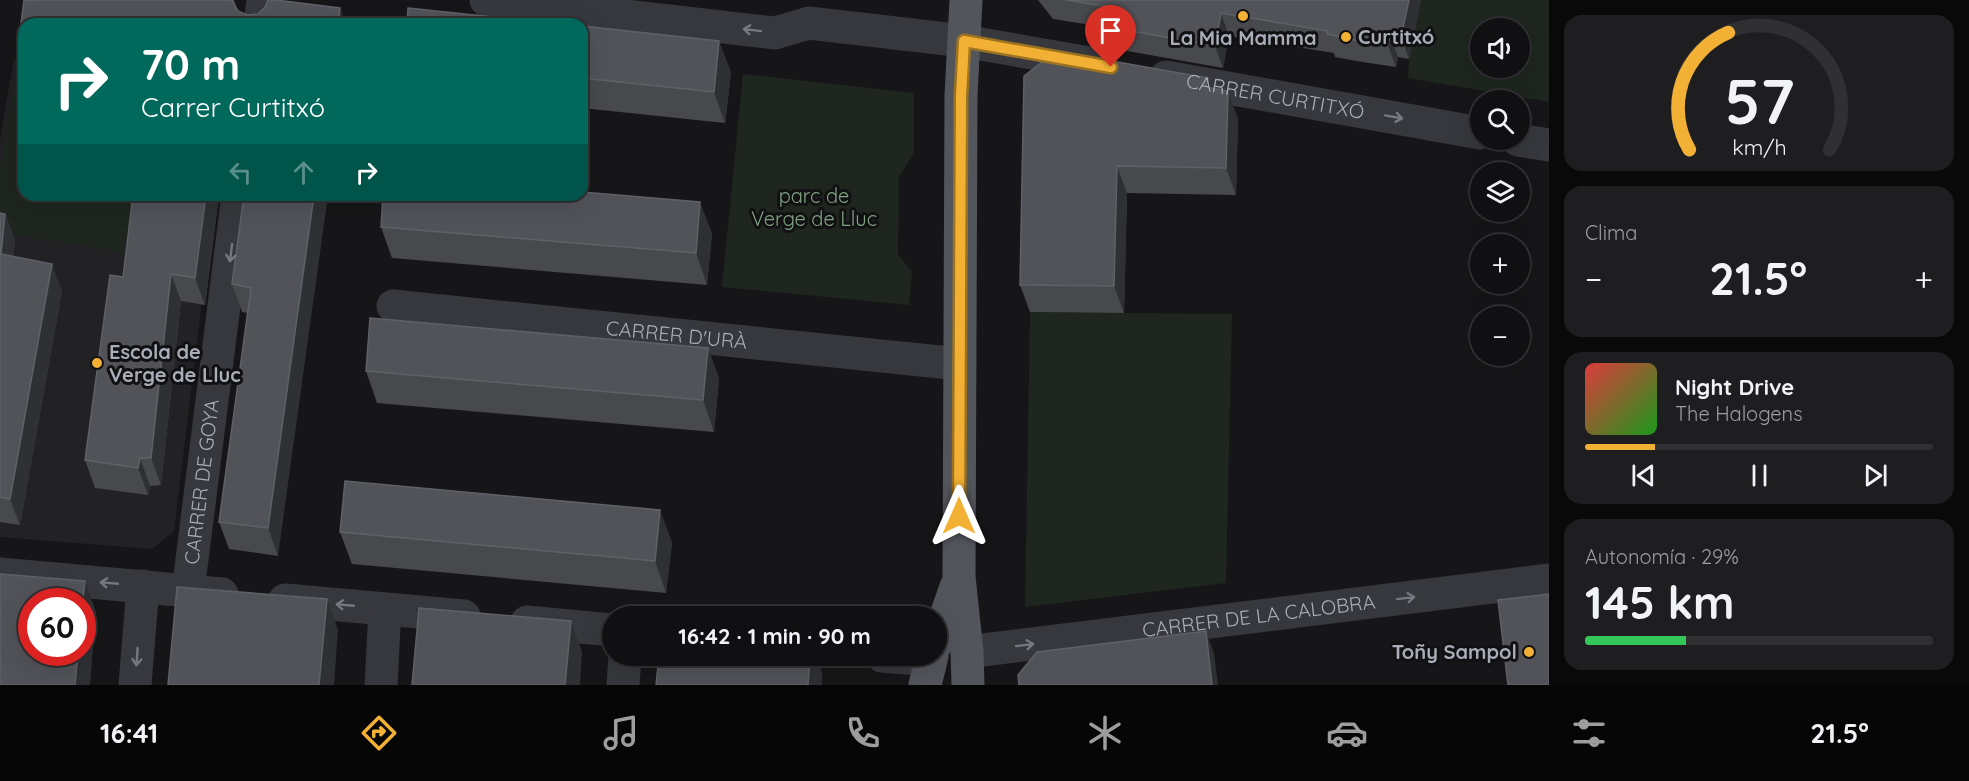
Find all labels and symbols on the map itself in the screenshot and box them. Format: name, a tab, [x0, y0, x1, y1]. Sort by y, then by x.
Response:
pin	[1085, 5, 1136, 67]
marker: La Mia Mamma	[1236, 9, 1250, 23]
place label: Curtitxó	[1358, 24, 1434, 49]
one-way arrow	[743, 25, 762, 36]
place label: La Mia Mamma	[1169, 25, 1317, 50]
marker: Curtitxó	[1339, 30, 1353, 44]
street label: CARRER CURTITXÓ	[1184, 68, 1366, 124]
one-way arrow	[1383, 112, 1403, 123]
park label: parc de Verge de Lluc	[751, 183, 877, 231]
one-way arrow	[225, 243, 236, 262]
street label: CARRER D'URÀ	[605, 315, 749, 354]
place label: Escola de Verge de Lluc	[109, 339, 241, 387]
marker: Escola de Verge de Lluc	[90, 356, 104, 370]
street label: CARRER DE GOYA	[178, 398, 224, 566]
position arrow	[927, 484, 991, 548]
one-way arrow	[99, 577, 119, 588]
speed limit sign: 60	[18, 588, 96, 666]
street label: CARRER DE LA CALOBRA	[1141, 589, 1377, 642]
one-way arrow	[1396, 592, 1416, 603]
one-way arrow	[335, 599, 355, 610]
one-way arrow	[1015, 639, 1035, 650]
place label: Toñy Sampol	[1392, 639, 1517, 664]
marker: Toñy Sampol	[1522, 645, 1536, 659]
one-way arrow	[132, 646, 143, 666]

